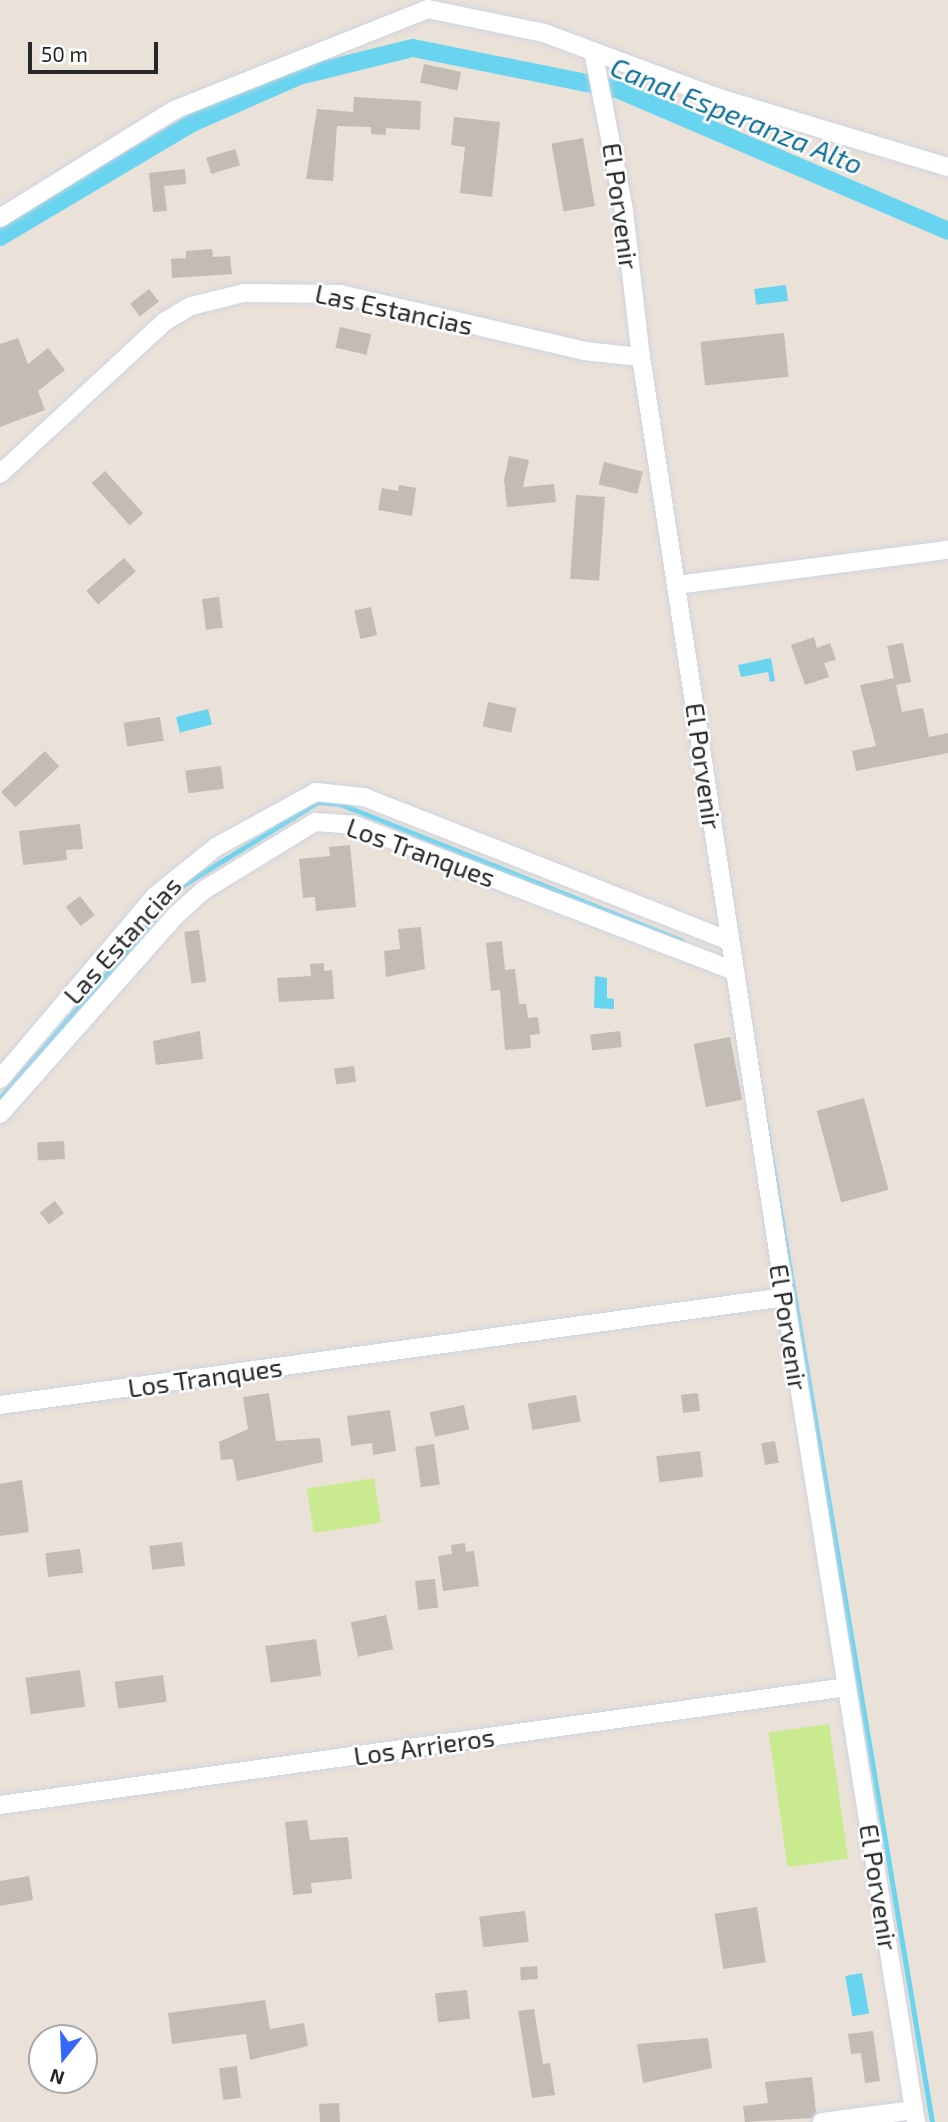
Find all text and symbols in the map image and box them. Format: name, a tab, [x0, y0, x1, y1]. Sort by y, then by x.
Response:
scale bar	[32, 28, 161, 72]
text: 50 m	[41, 41, 88, 66]
water label: Canal Esperanza Alto	[605, 49, 869, 181]
street label: El Porvenir	[597, 140, 645, 272]
street label: Las Estancias	[312, 277, 476, 341]
street label: El Porvenir	[680, 700, 728, 832]
street label: Los Tranques	[342, 811, 500, 893]
street label: Las Estancias	[57, 870, 187, 1010]
street label: El Porvenir	[764, 1261, 814, 1393]
street label: Los Tranques	[125, 1351, 285, 1403]
street label: Los Arrieros	[351, 1721, 497, 1771]
street label: El Porvenir	[854, 1821, 904, 1953]
north arrow	[28, 2024, 98, 2094]
text: N	[47, 2064, 67, 2091]

